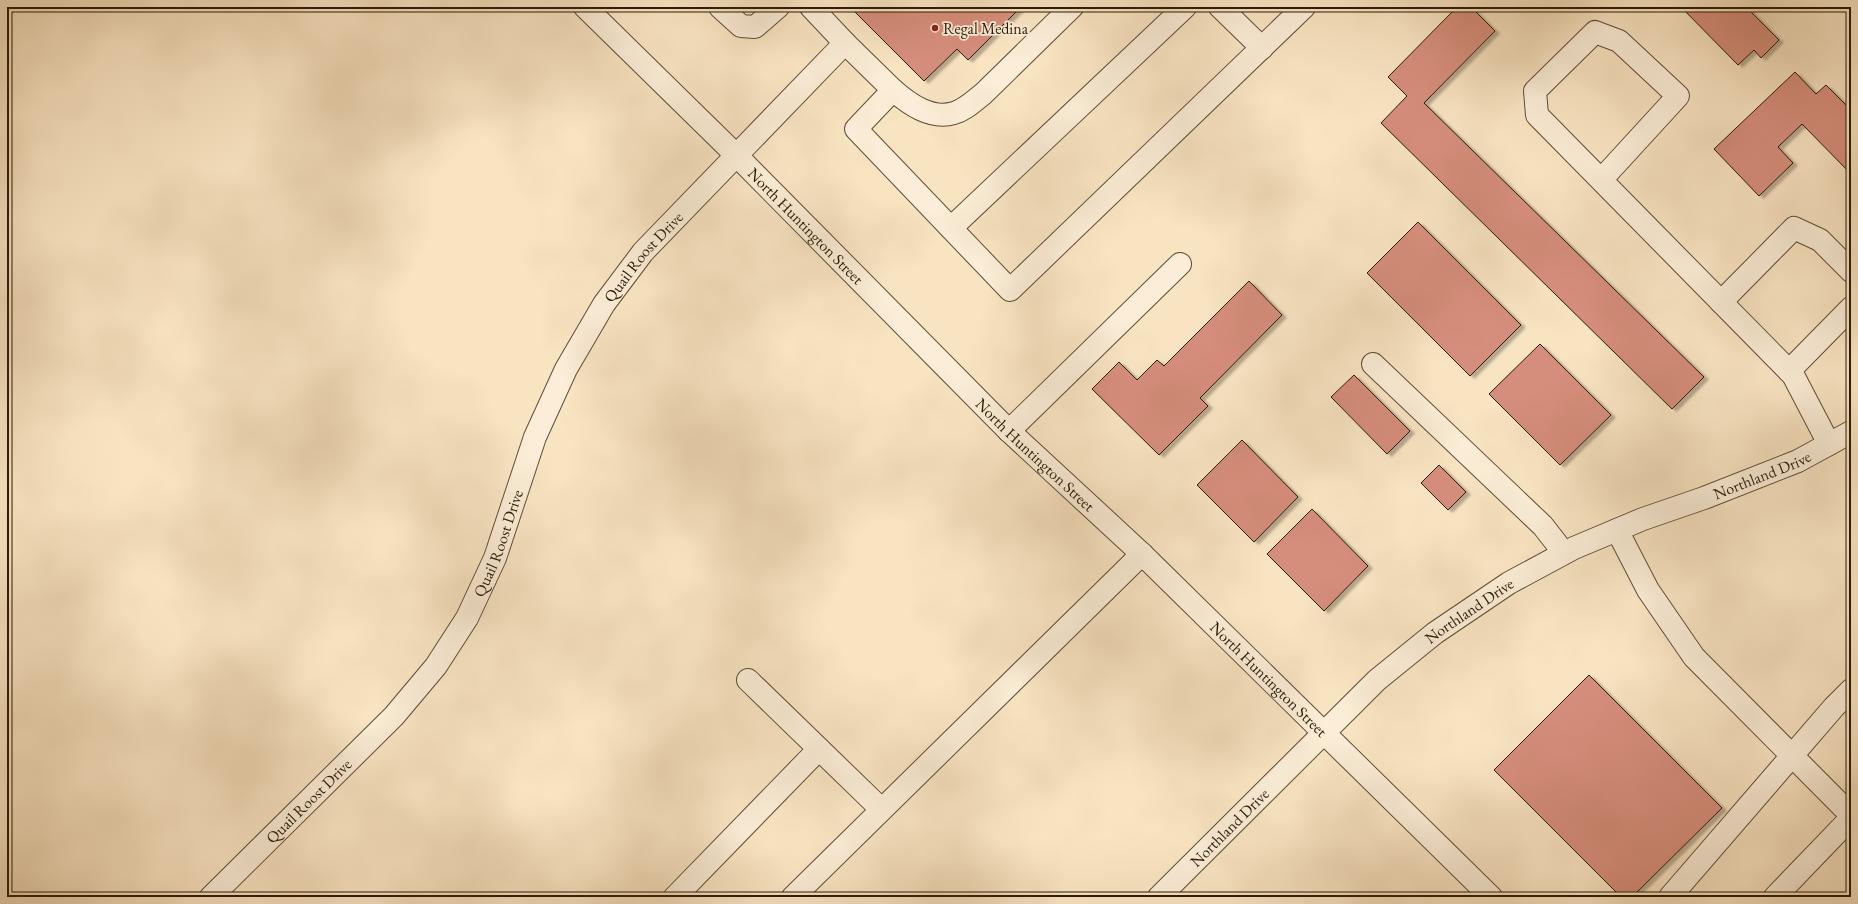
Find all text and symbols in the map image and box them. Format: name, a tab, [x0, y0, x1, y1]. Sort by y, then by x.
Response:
place label: Regal Medina	[943, 18, 1029, 39]
marker: Regal Medina	[930, 23, 940, 33]
street label: North Huntington Street	[743, 163, 868, 289]
street label: Quail Roost Drive	[599, 207, 688, 307]
street label: North Huntington Street	[971, 393, 1099, 516]
street label: Northland Drive	[1710, 446, 1815, 504]
street label: Quail Roost Drive	[468, 487, 528, 600]
street label: Northland Drive	[1420, 573, 1517, 648]
street label: North Huntington Street	[1206, 617, 1332, 742]
street label: Quail Roost Drive	[261, 754, 356, 848]
street label: Northland Drive	[1185, 784, 1274, 871]

